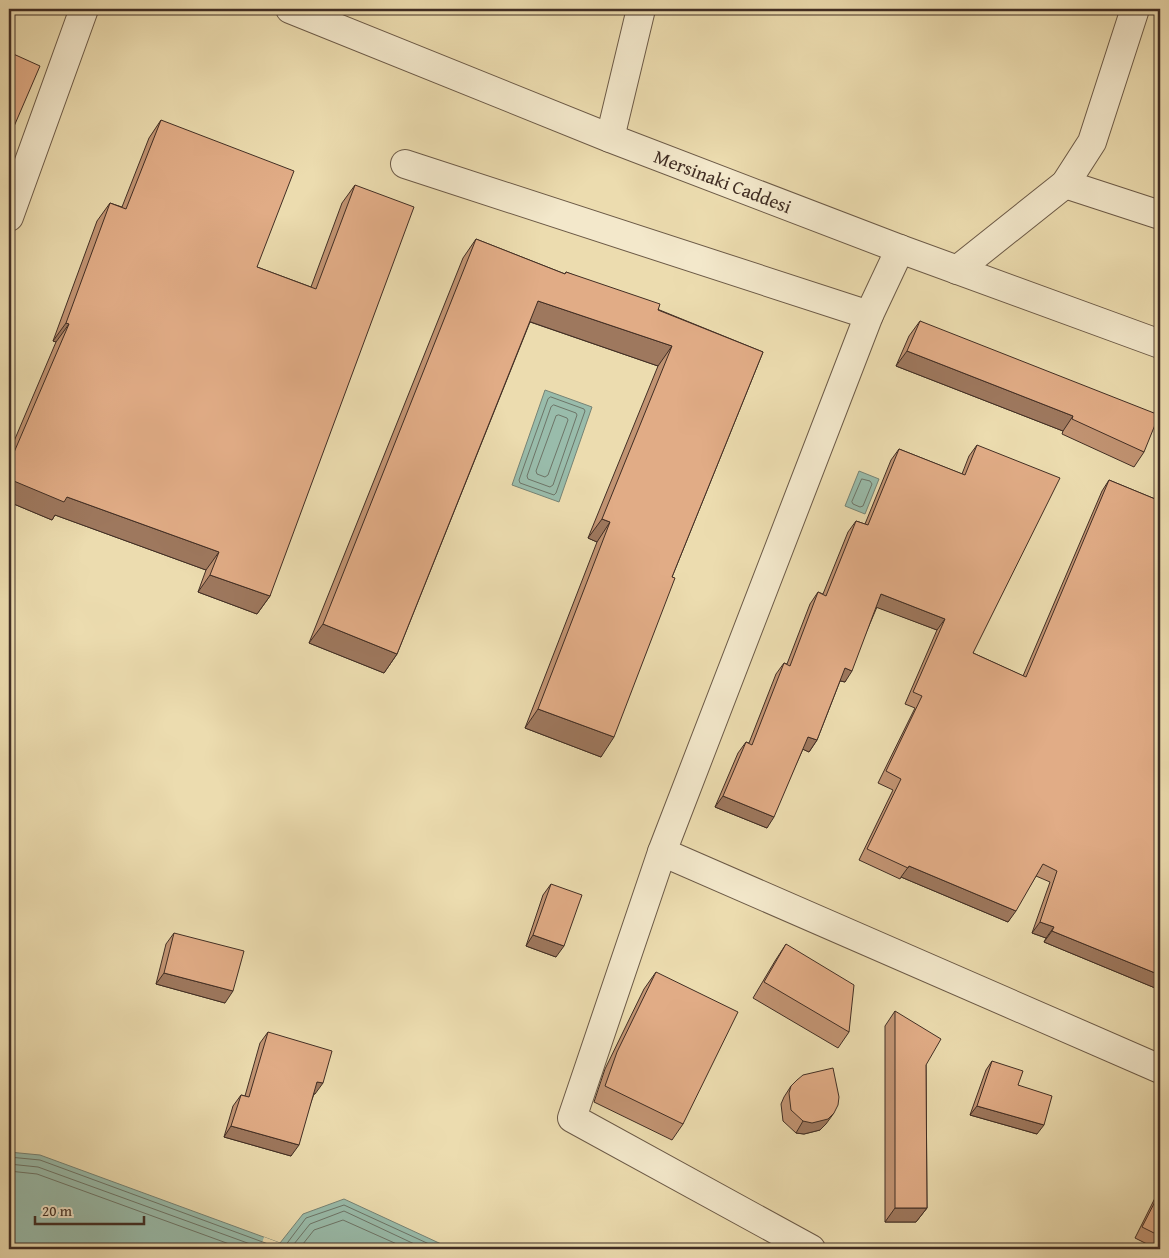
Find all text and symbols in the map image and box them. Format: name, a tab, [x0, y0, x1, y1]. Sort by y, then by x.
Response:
street label: Mersinaki Caddesi	[650, 142, 796, 220]
scale bar	[35, 1193, 144, 1225]
text: 20 m	[42, 1200, 73, 1221]

